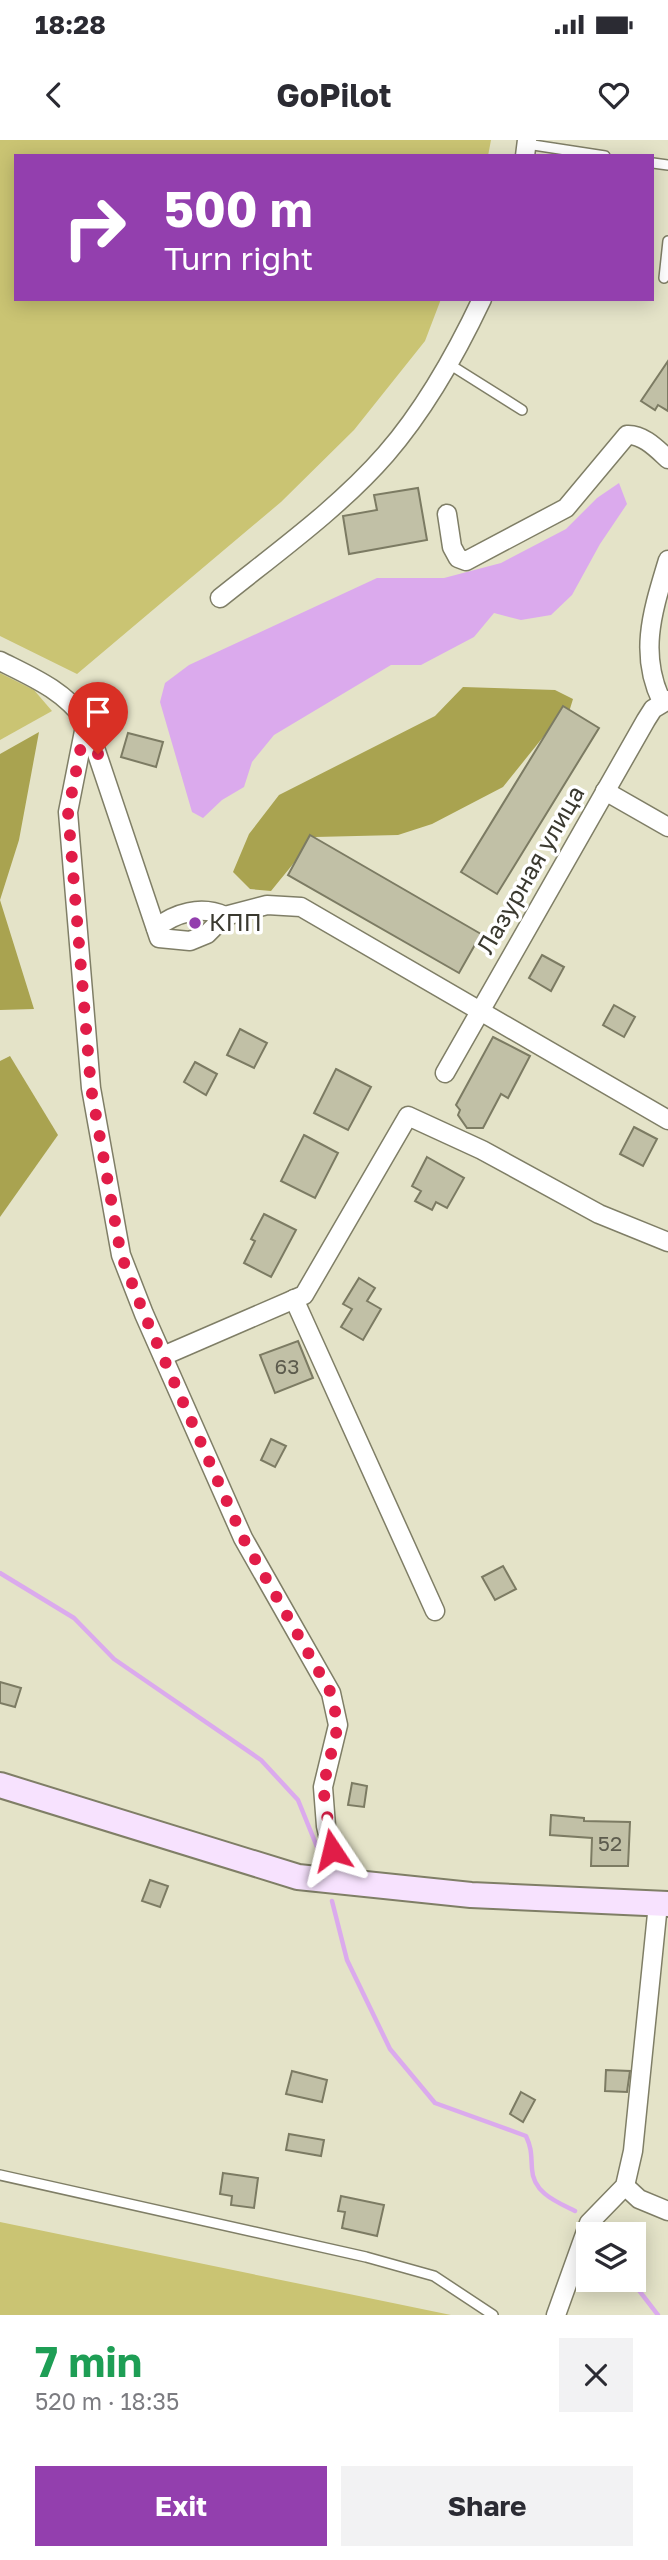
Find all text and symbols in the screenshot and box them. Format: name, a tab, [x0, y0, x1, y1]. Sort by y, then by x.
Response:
text: 18:28	[35, 9, 106, 40]
icon: back	[35, 76, 73, 114]
text: GoPilot	[276, 76, 392, 114]
icon: heart	[595, 76, 633, 114]
text: 500 m	[164, 179, 313, 238]
icon: right	[49, 182, 140, 273]
text: Turn right	[164, 239, 313, 277]
pin	[68, 682, 128, 754]
icon: arrive	[79, 693, 117, 731]
street label: Лазурная улица	[470, 780, 590, 958]
place label: КПП	[209, 907, 262, 936]
marker: КПП	[187, 915, 203, 931]
house number: 63	[275, 1353, 300, 1379]
position arrow	[295, 1813, 369, 1887]
house number: 52	[598, 1830, 622, 1856]
map controls	[576, 2222, 646, 2292]
button: layers	[576, 2222, 646, 2292]
text: 7 min	[35, 2336, 142, 2386]
button: close	[559, 2338, 633, 2412]
text: 520 m · 18:35	[35, 2387, 179, 2415]
button: Exit	[35, 2466, 327, 2546]
button: Share	[341, 2466, 633, 2546]

